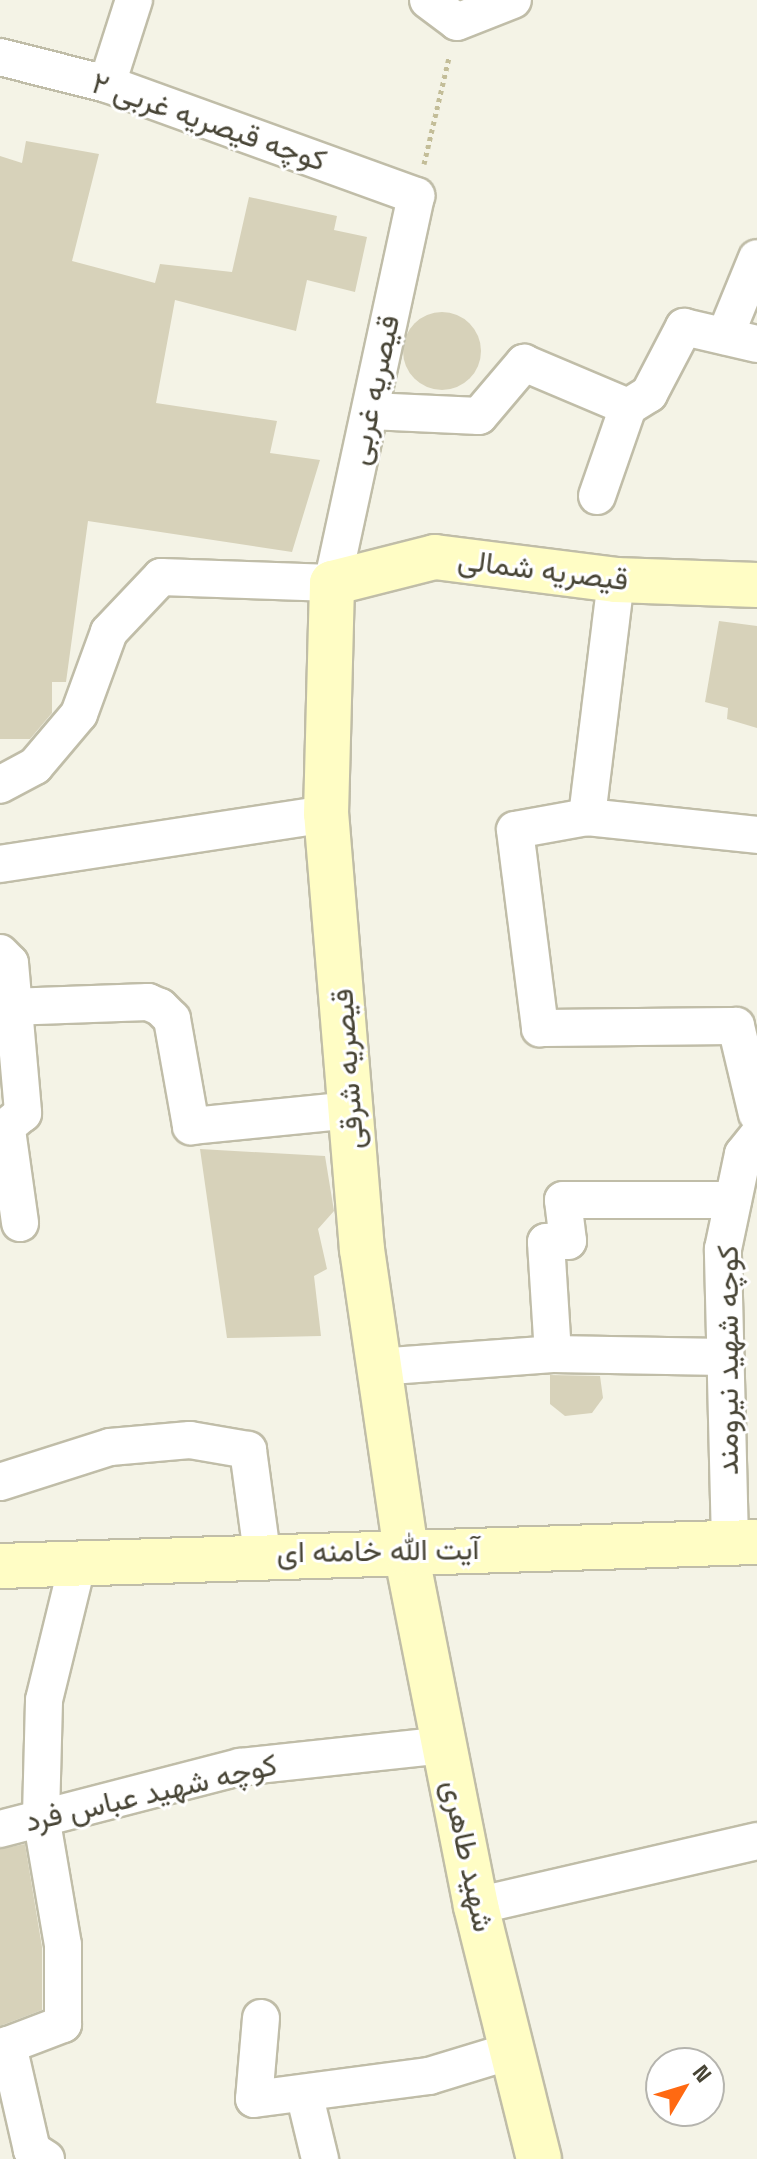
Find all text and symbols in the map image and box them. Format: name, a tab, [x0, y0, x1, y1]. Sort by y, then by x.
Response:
street label: کوچه قیصریه غربی ۲	[87, 65, 331, 179]
street label: قیصریه غربی	[341, 312, 407, 468]
street label: قیصریه شمالی	[456, 542, 630, 598]
street label: قیصریه شرقی	[324, 987, 372, 1151]
street label: کوچه شهید نیرومند	[710, 1245, 746, 1475]
street label: آیت الله خامنه ای	[276, 1531, 480, 1571]
street label: کوچه شهید عباس فرد	[21, 1746, 281, 1840]
street label: شهید طاهری	[434, 1777, 502, 1935]
north arrow	[645, 2047, 725, 2127]
text: N	[687, 2059, 718, 2088]

